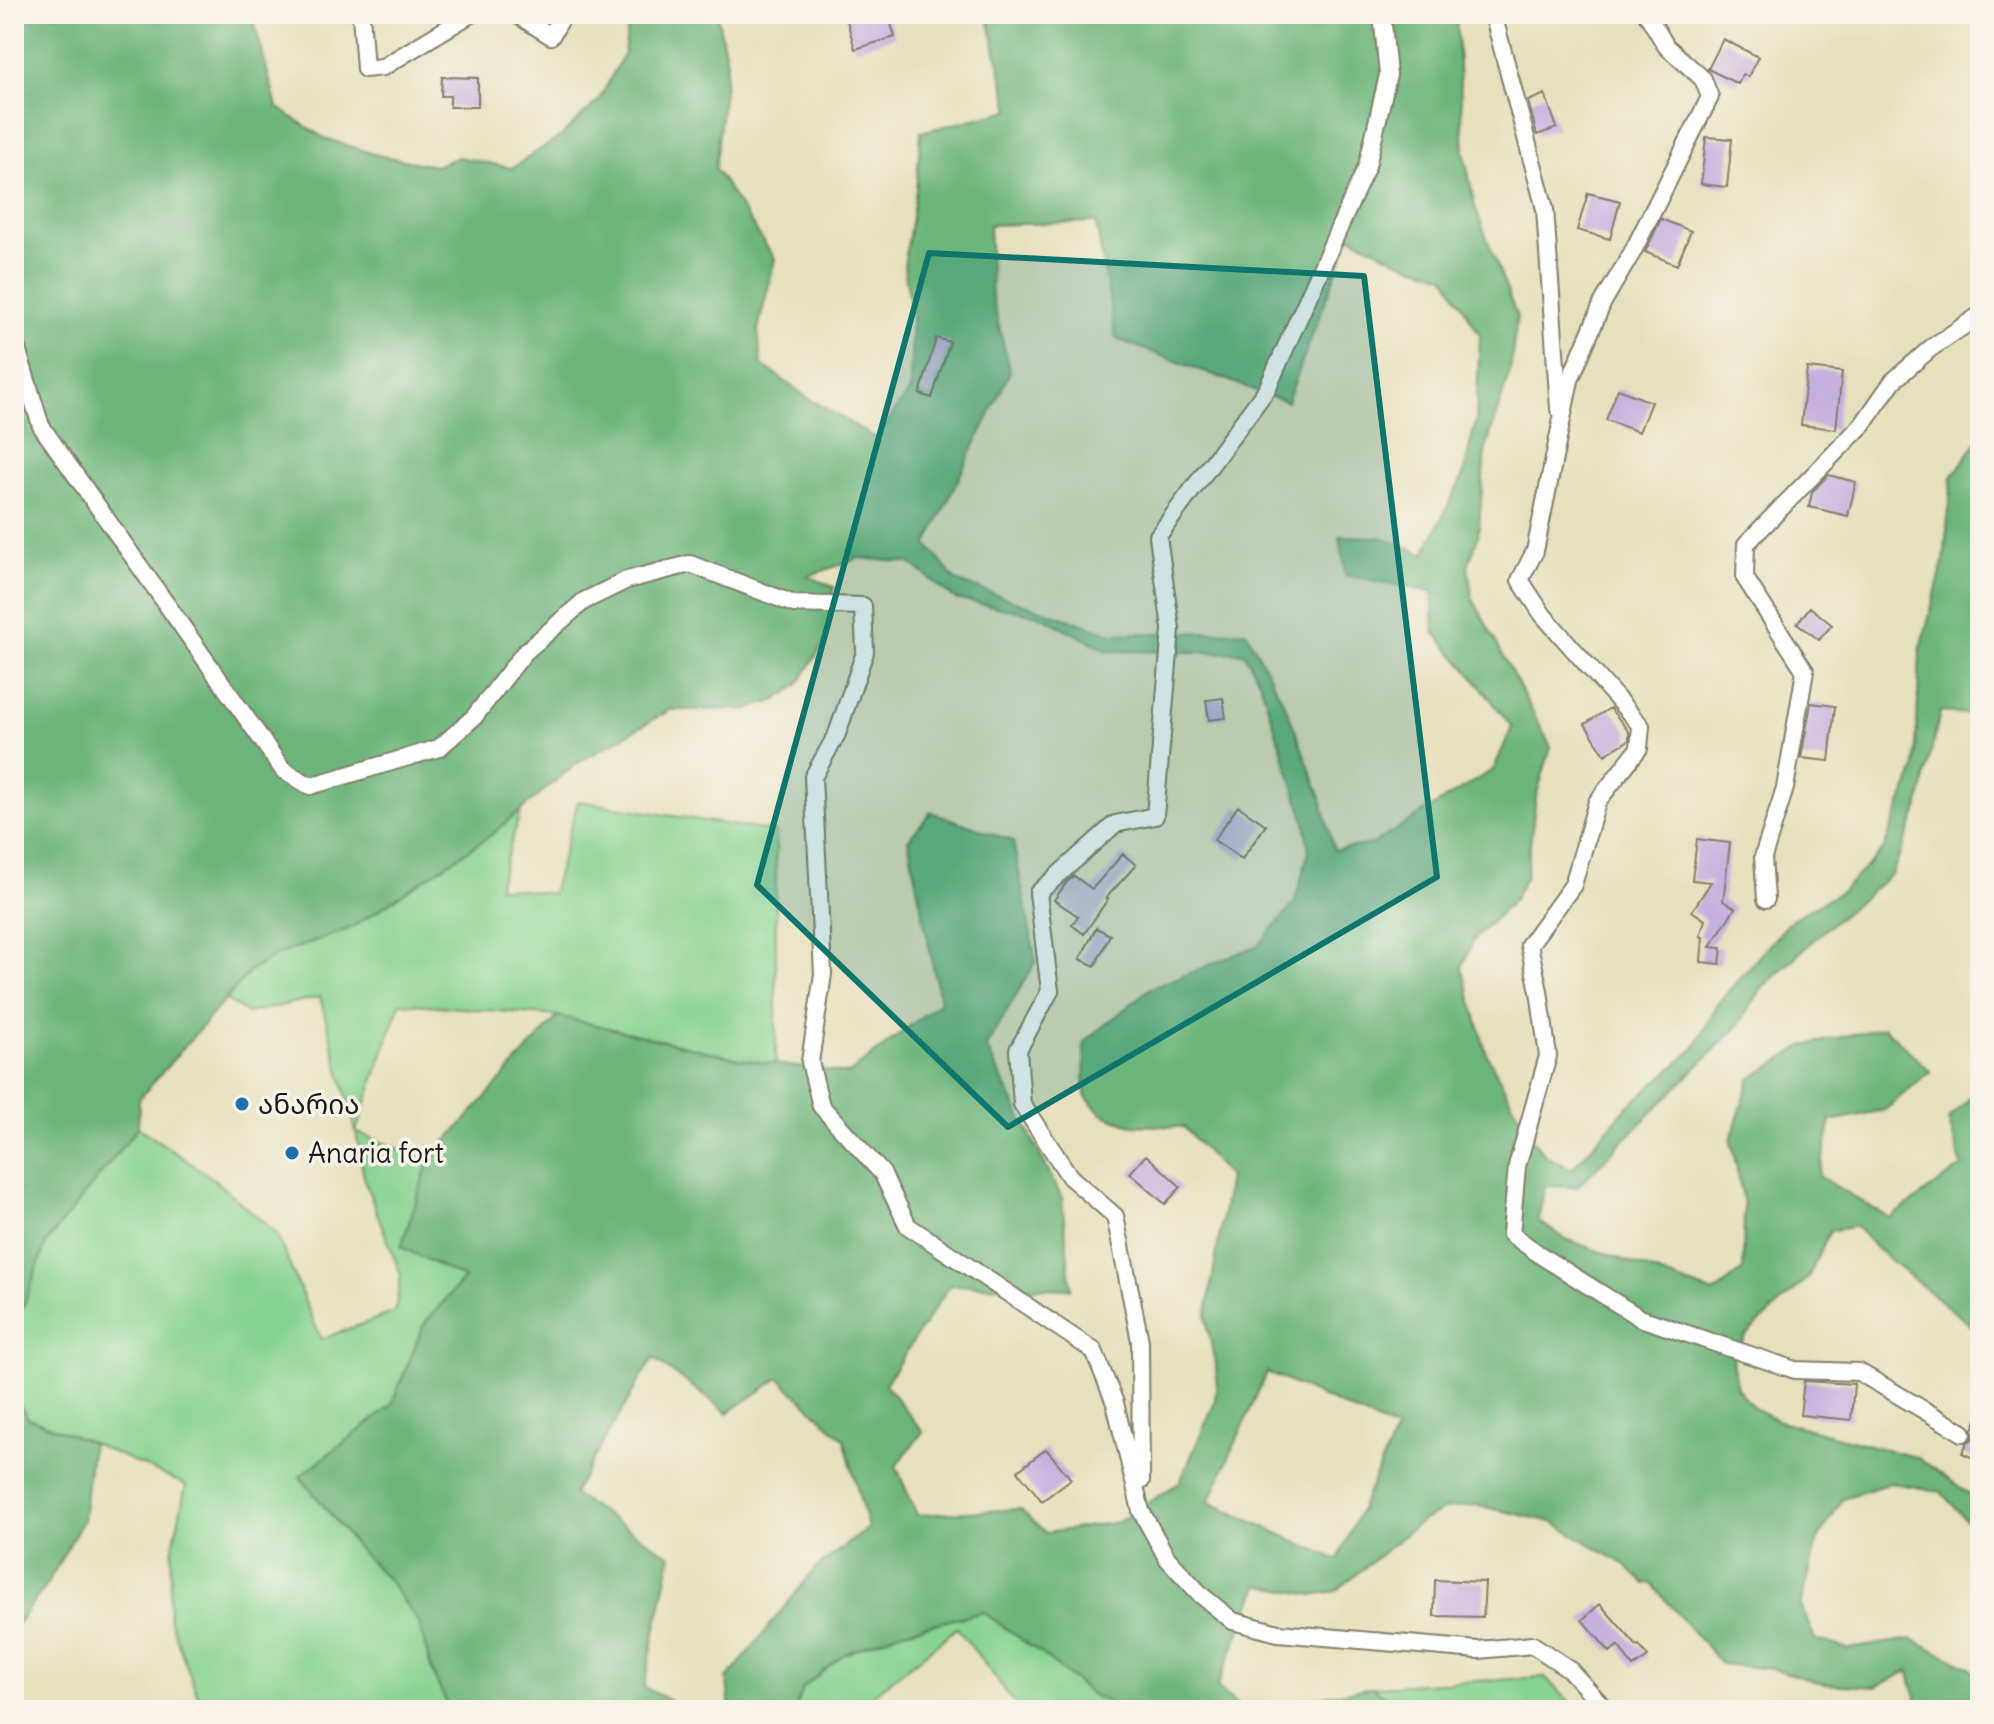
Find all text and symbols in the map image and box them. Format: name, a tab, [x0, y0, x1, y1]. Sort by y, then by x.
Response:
place label: ანარია	[258, 1086, 360, 1122]
marker: ანარია	[233, 1095, 251, 1113]
place label: Anaria fort	[308, 1135, 444, 1171]
marker: Anaria fort	[283, 1144, 301, 1162]

